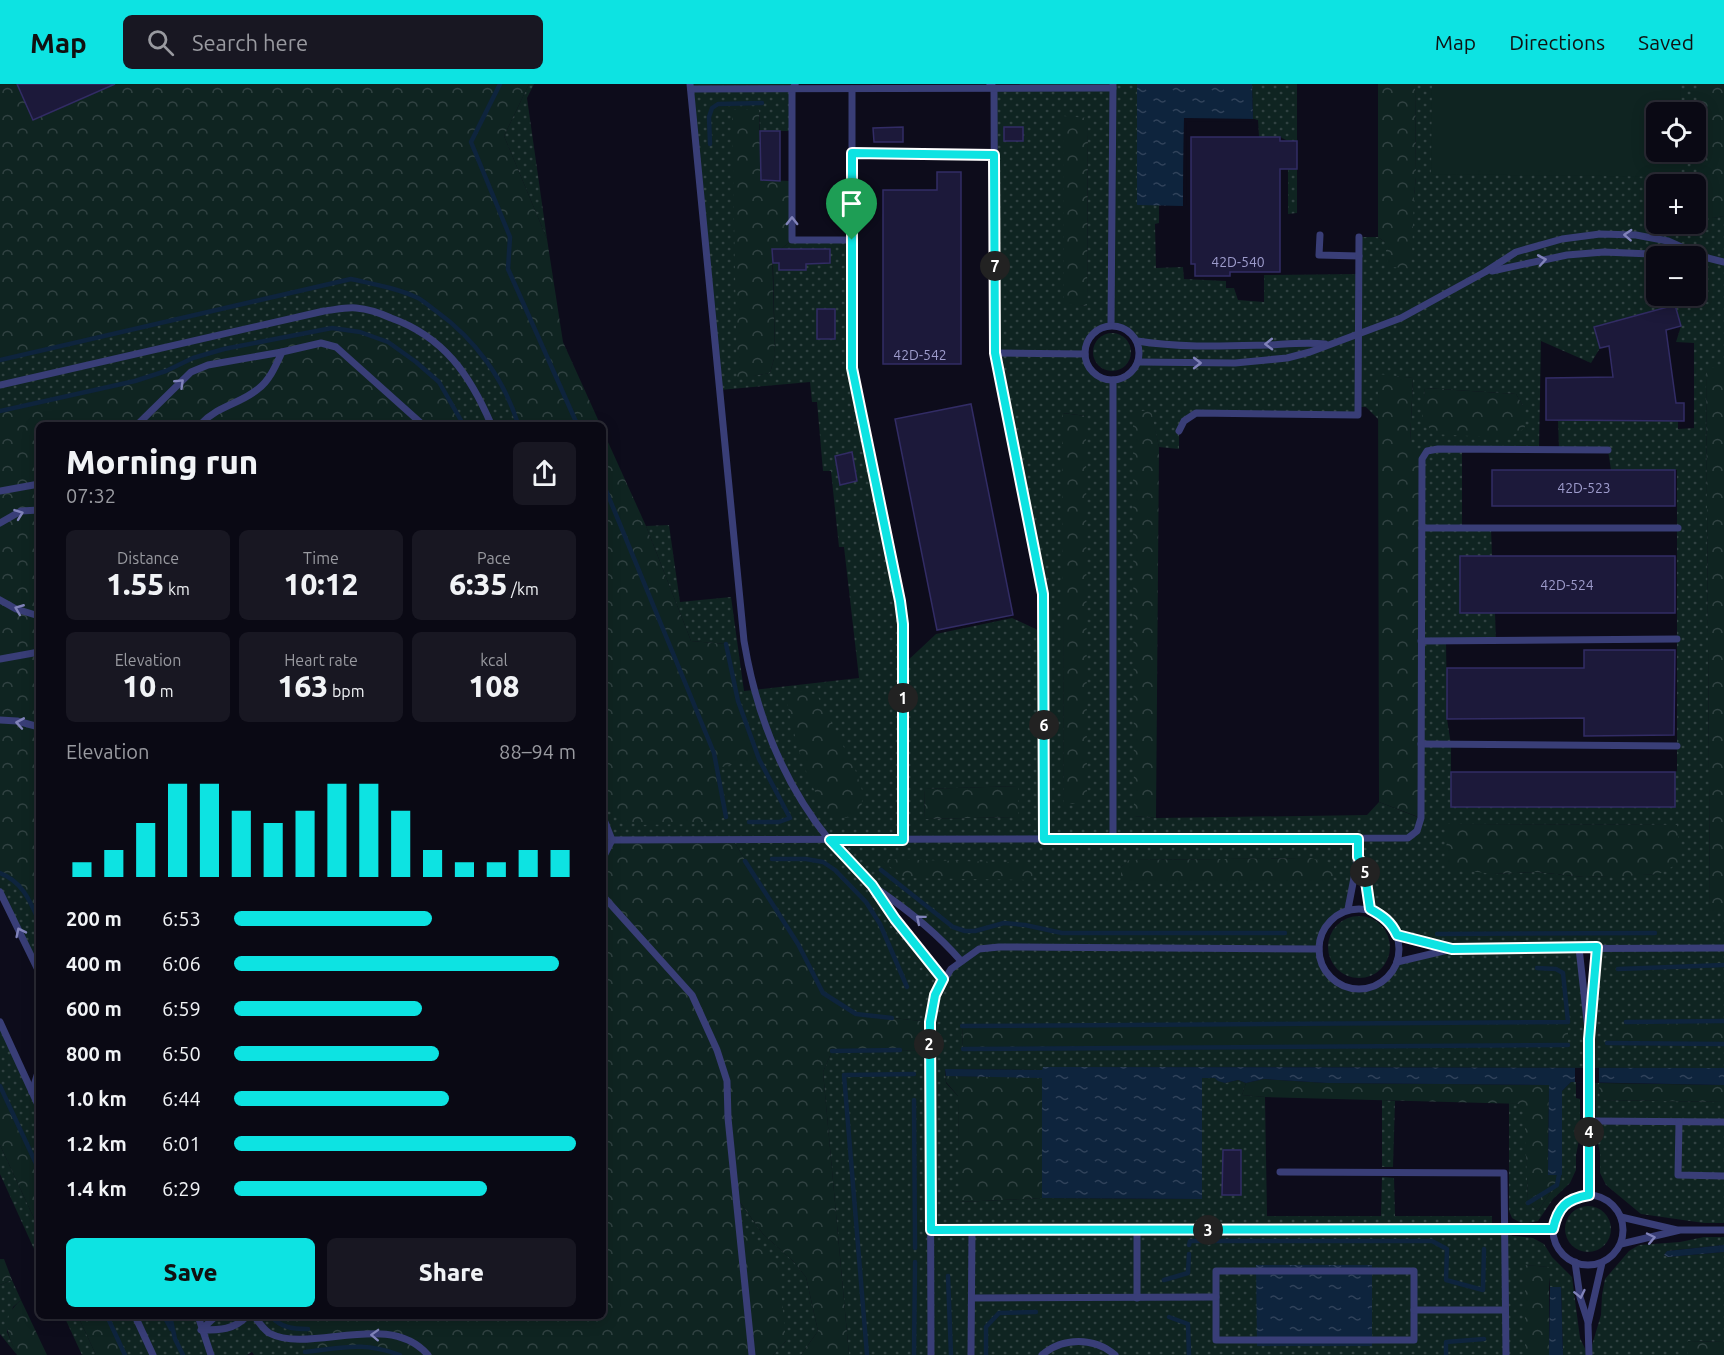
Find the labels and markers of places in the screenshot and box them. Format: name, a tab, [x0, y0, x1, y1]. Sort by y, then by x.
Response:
pin	[826, 178, 877, 240]
pin: 7	[980, 251, 1010, 281]
pin: 1	[888, 683, 918, 713]
pin: 6	[1029, 710, 1059, 740]
pin: 5	[1350, 857, 1380, 887]
pin: 2	[914, 1029, 944, 1059]
pin: 4	[1574, 1117, 1604, 1147]
pin: 3	[1193, 1215, 1223, 1245]

